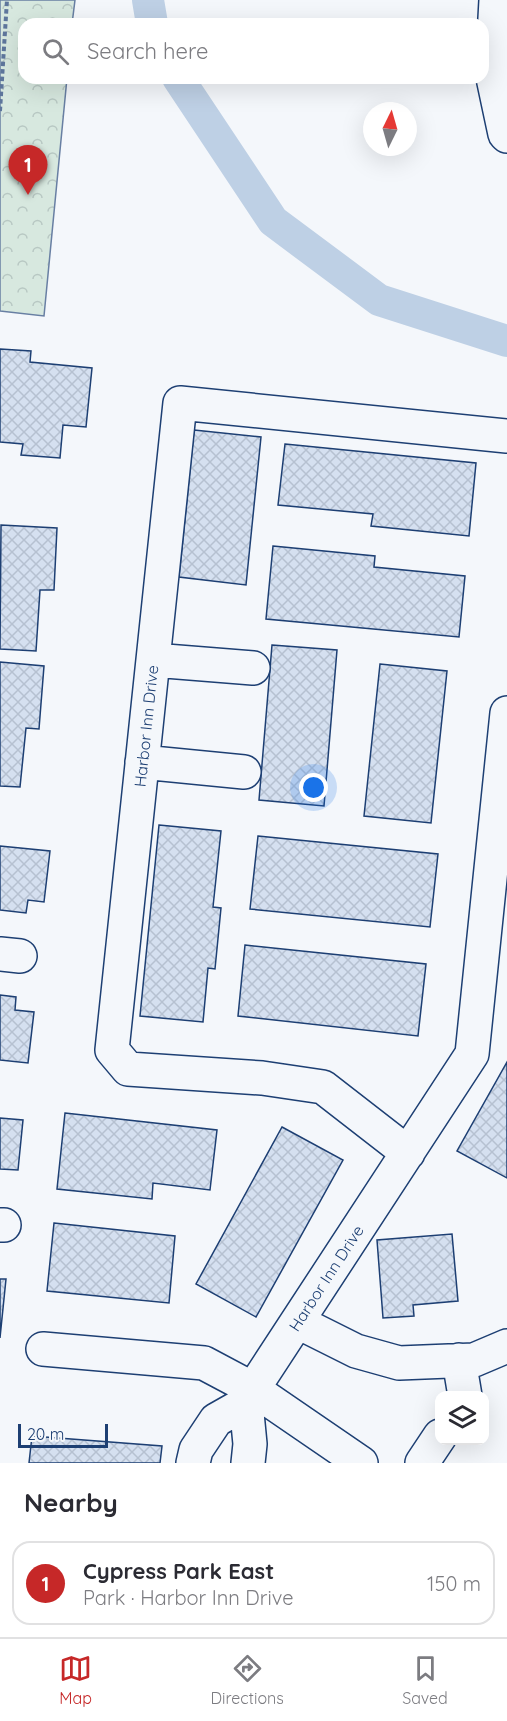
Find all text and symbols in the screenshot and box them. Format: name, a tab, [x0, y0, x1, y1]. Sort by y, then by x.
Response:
search box	[18, 18, 489, 84]
icon: search	[39, 35, 72, 68]
text: Search here	[87, 37, 208, 65]
north arrow	[363, 102, 417, 156]
pin: 1	[9, 146, 48, 195]
street label: Harbor Inn Drive	[130, 664, 162, 788]
your location	[299, 773, 328, 802]
street label: Harbor Inn Drive	[284, 1221, 368, 1335]
map controls	[435, 1391, 489, 1445]
button: layers	[435, 1391, 489, 1445]
scale bar	[18, 1421, 108, 1448]
text: 20 m	[27, 1424, 64, 1444]
text: Nearby	[24, 1486, 118, 1519]
text: Cypress Park East	[83, 1557, 274, 1585]
text: 1	[42, 1571, 49, 1596]
text: 150 m	[427, 1571, 481, 1596]
text: Park · Harbor Inn Drive	[83, 1585, 293, 1610]
tab: Map	[59, 1652, 92, 1708]
tab: Directions	[211, 1652, 284, 1708]
tab: Saved	[402, 1652, 448, 1708]

